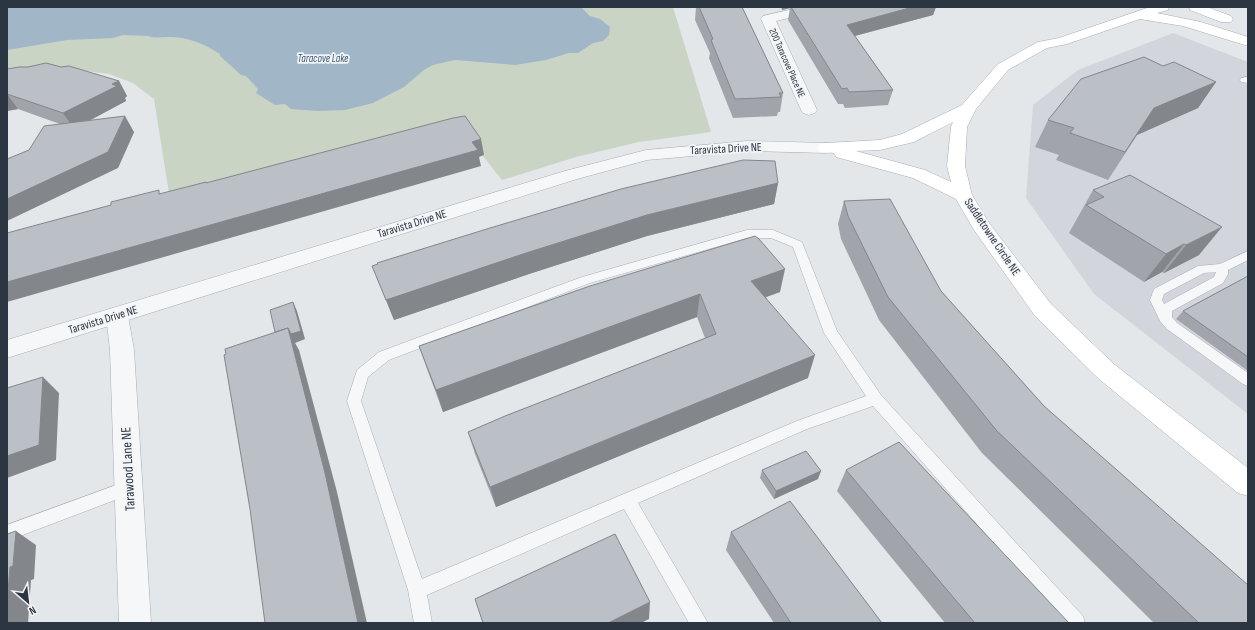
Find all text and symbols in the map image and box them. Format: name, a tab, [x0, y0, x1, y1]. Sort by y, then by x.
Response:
street label: 200 Taracove Place NE	[766, 26, 808, 100]
water label: Taracove Lake	[298, 52, 349, 65]
street label: Taravista Drive NE	[690, 140, 762, 158]
street label: Saddletowne Circle NE	[961, 195, 1023, 279]
street label: Taravista Drive NE	[376, 206, 449, 242]
street label: Taravista Drive NE	[67, 302, 140, 338]
street label: Tarawood Lane NE	[117, 426, 139, 511]
north arrow	[8, 582, 48, 622]
text: N	[27, 603, 38, 618]

